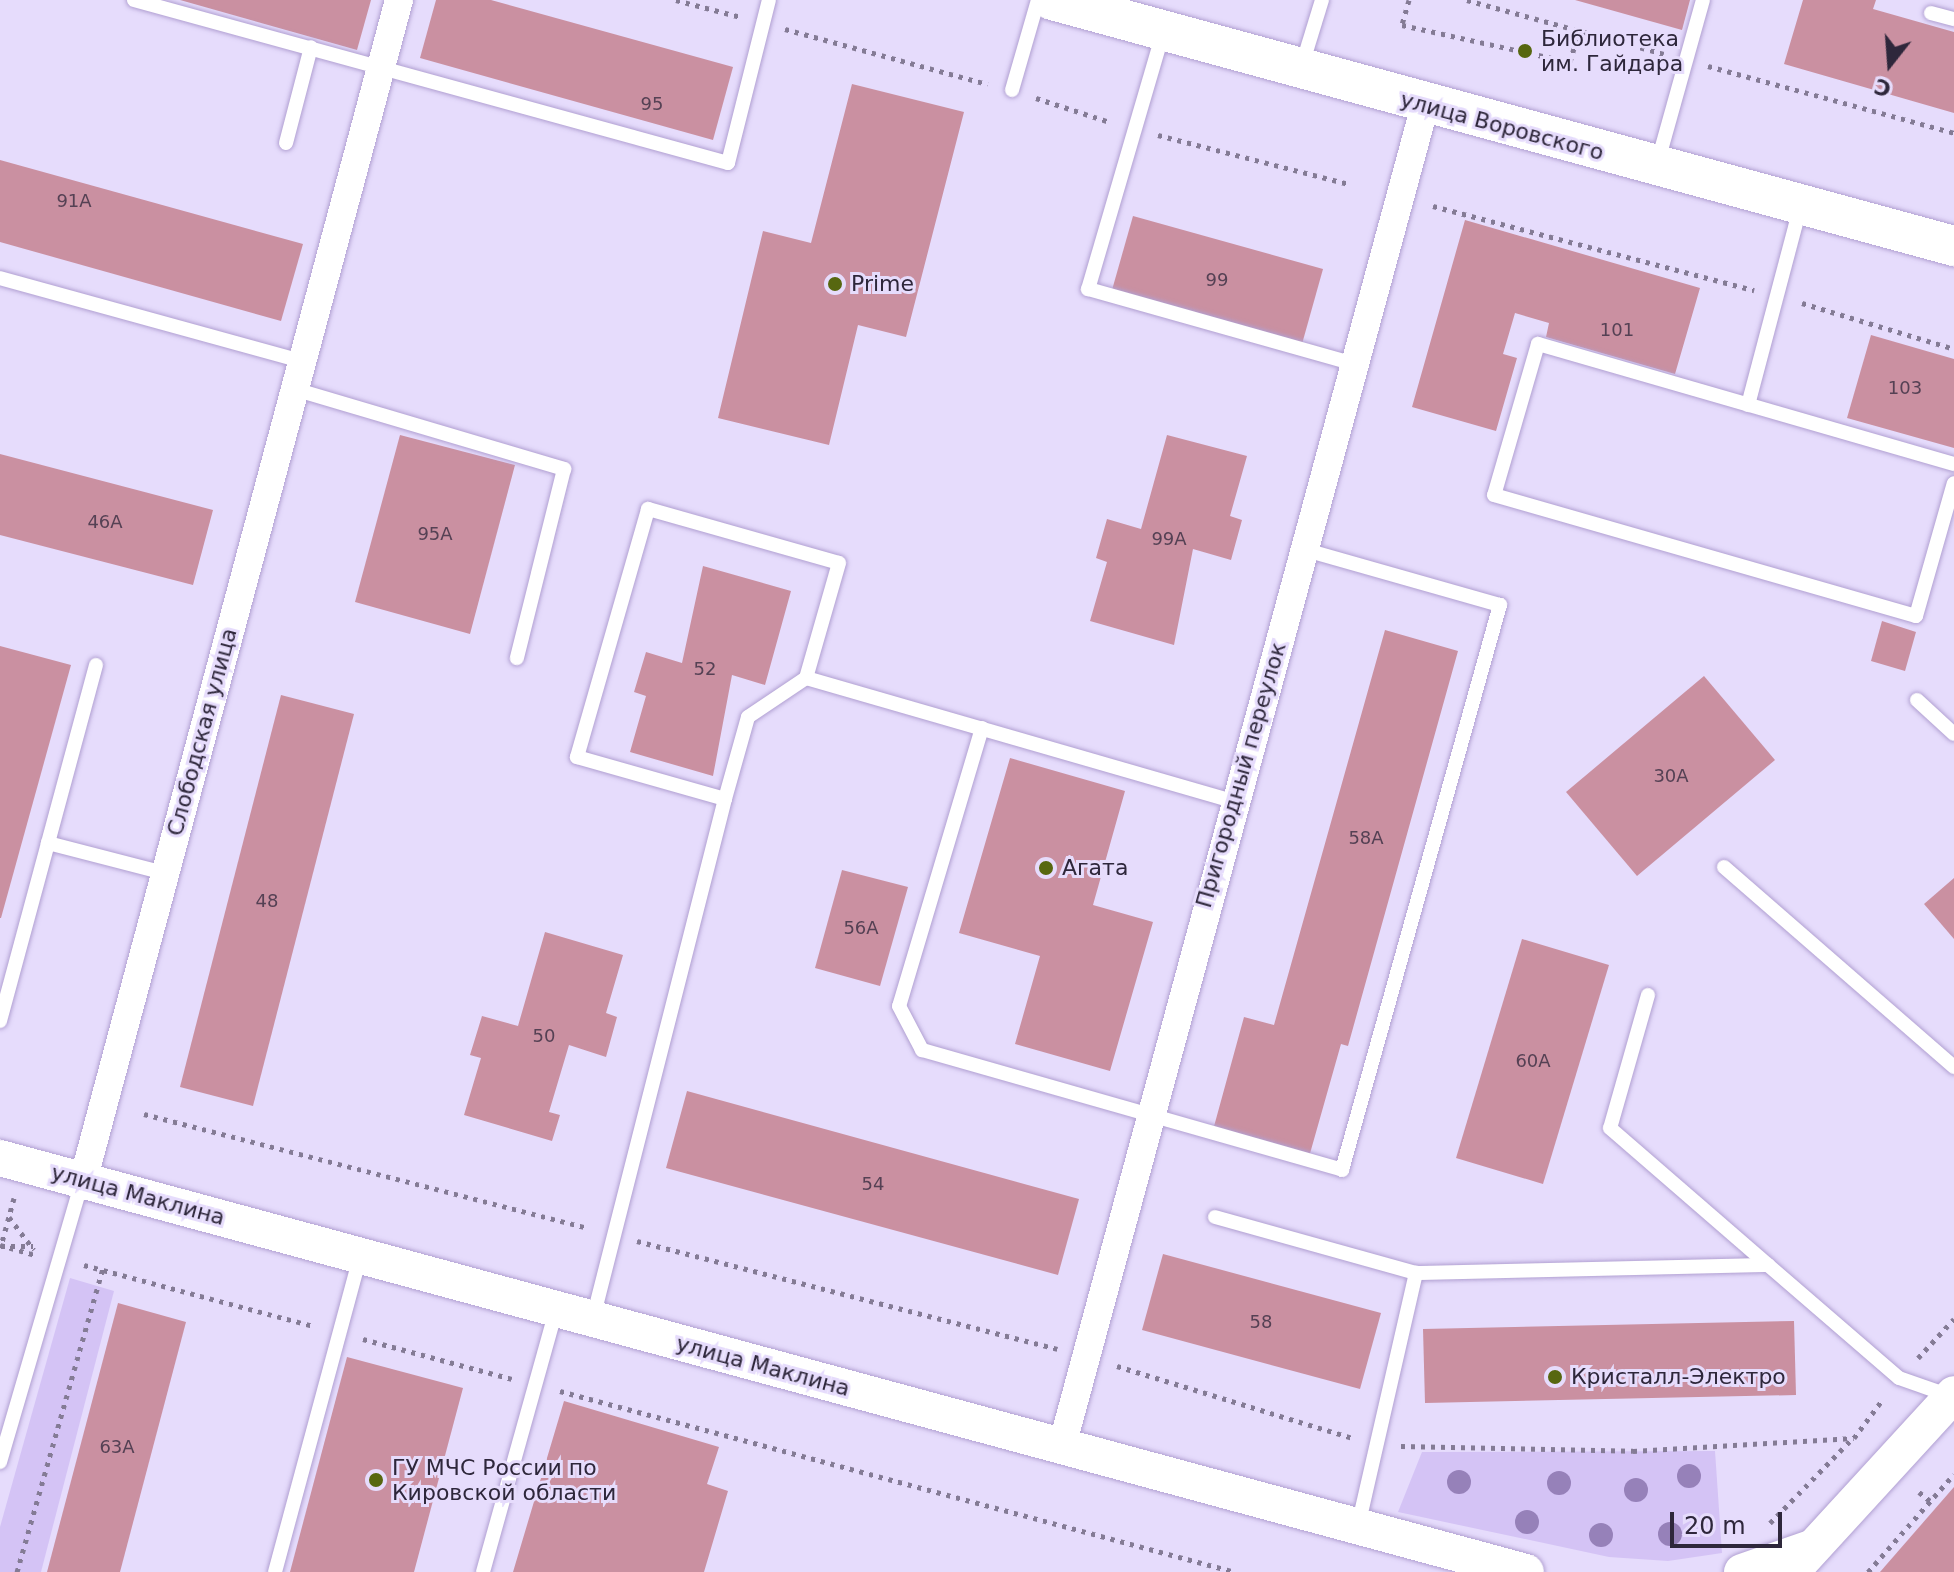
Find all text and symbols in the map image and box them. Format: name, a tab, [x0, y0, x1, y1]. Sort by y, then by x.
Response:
north arrow	[1850, 24, 1930, 104]
place label: Библиотека им. Гайдара	[1541, 25, 1683, 76]
marker: Библиотека им. Гайдара	[1516, 42, 1534, 60]
text: С	[1871, 73, 1894, 102]
street label: улица Воровского	[1397, 86, 1607, 166]
house number: 95	[641, 93, 663, 115]
house number: 91А	[56, 190, 92, 212]
house number: 99	[1206, 269, 1228, 291]
place label: Prime	[851, 271, 914, 297]
marker: Prime	[826, 275, 844, 293]
house number: 101	[1600, 319, 1634, 341]
house number: 103	[1888, 377, 1922, 399]
house number: 46А	[87, 511, 123, 533]
house number: 95А	[417, 523, 453, 545]
house number: 99А	[1151, 528, 1187, 550]
street label: Слободская улица	[162, 625, 242, 839]
street label: Пригородный переулок	[1190, 639, 1292, 911]
house number: 52	[694, 658, 716, 680]
house number: 30А	[1653, 765, 1689, 787]
house number: 58А	[1348, 827, 1384, 849]
place label: Агата	[1062, 855, 1128, 881]
marker: Агата	[1037, 859, 1055, 877]
house number: 48	[256, 890, 278, 912]
house number: 56А	[843, 917, 879, 939]
house number: 50	[533, 1025, 555, 1047]
house number: 60А	[1515, 1050, 1551, 1072]
street label: улица Маклина	[48, 1159, 228, 1231]
house number: 54	[862, 1173, 884, 1195]
house number: 58	[1250, 1311, 1272, 1333]
street label: улица Маклина	[673, 1330, 853, 1402]
place label: Кристалл-Электро	[1571, 1364, 1786, 1390]
marker: Кристалл-Электро	[1546, 1368, 1564, 1386]
house number: 63А	[99, 1436, 135, 1458]
place label: ГУ МЧС России по Кировской области	[392, 1454, 616, 1506]
marker: ГУ МЧС России по Кировской области	[367, 1471, 385, 1489]
scale bar	[1674, 1496, 1786, 1546]
text: 20 m	[1684, 1512, 1746, 1540]

